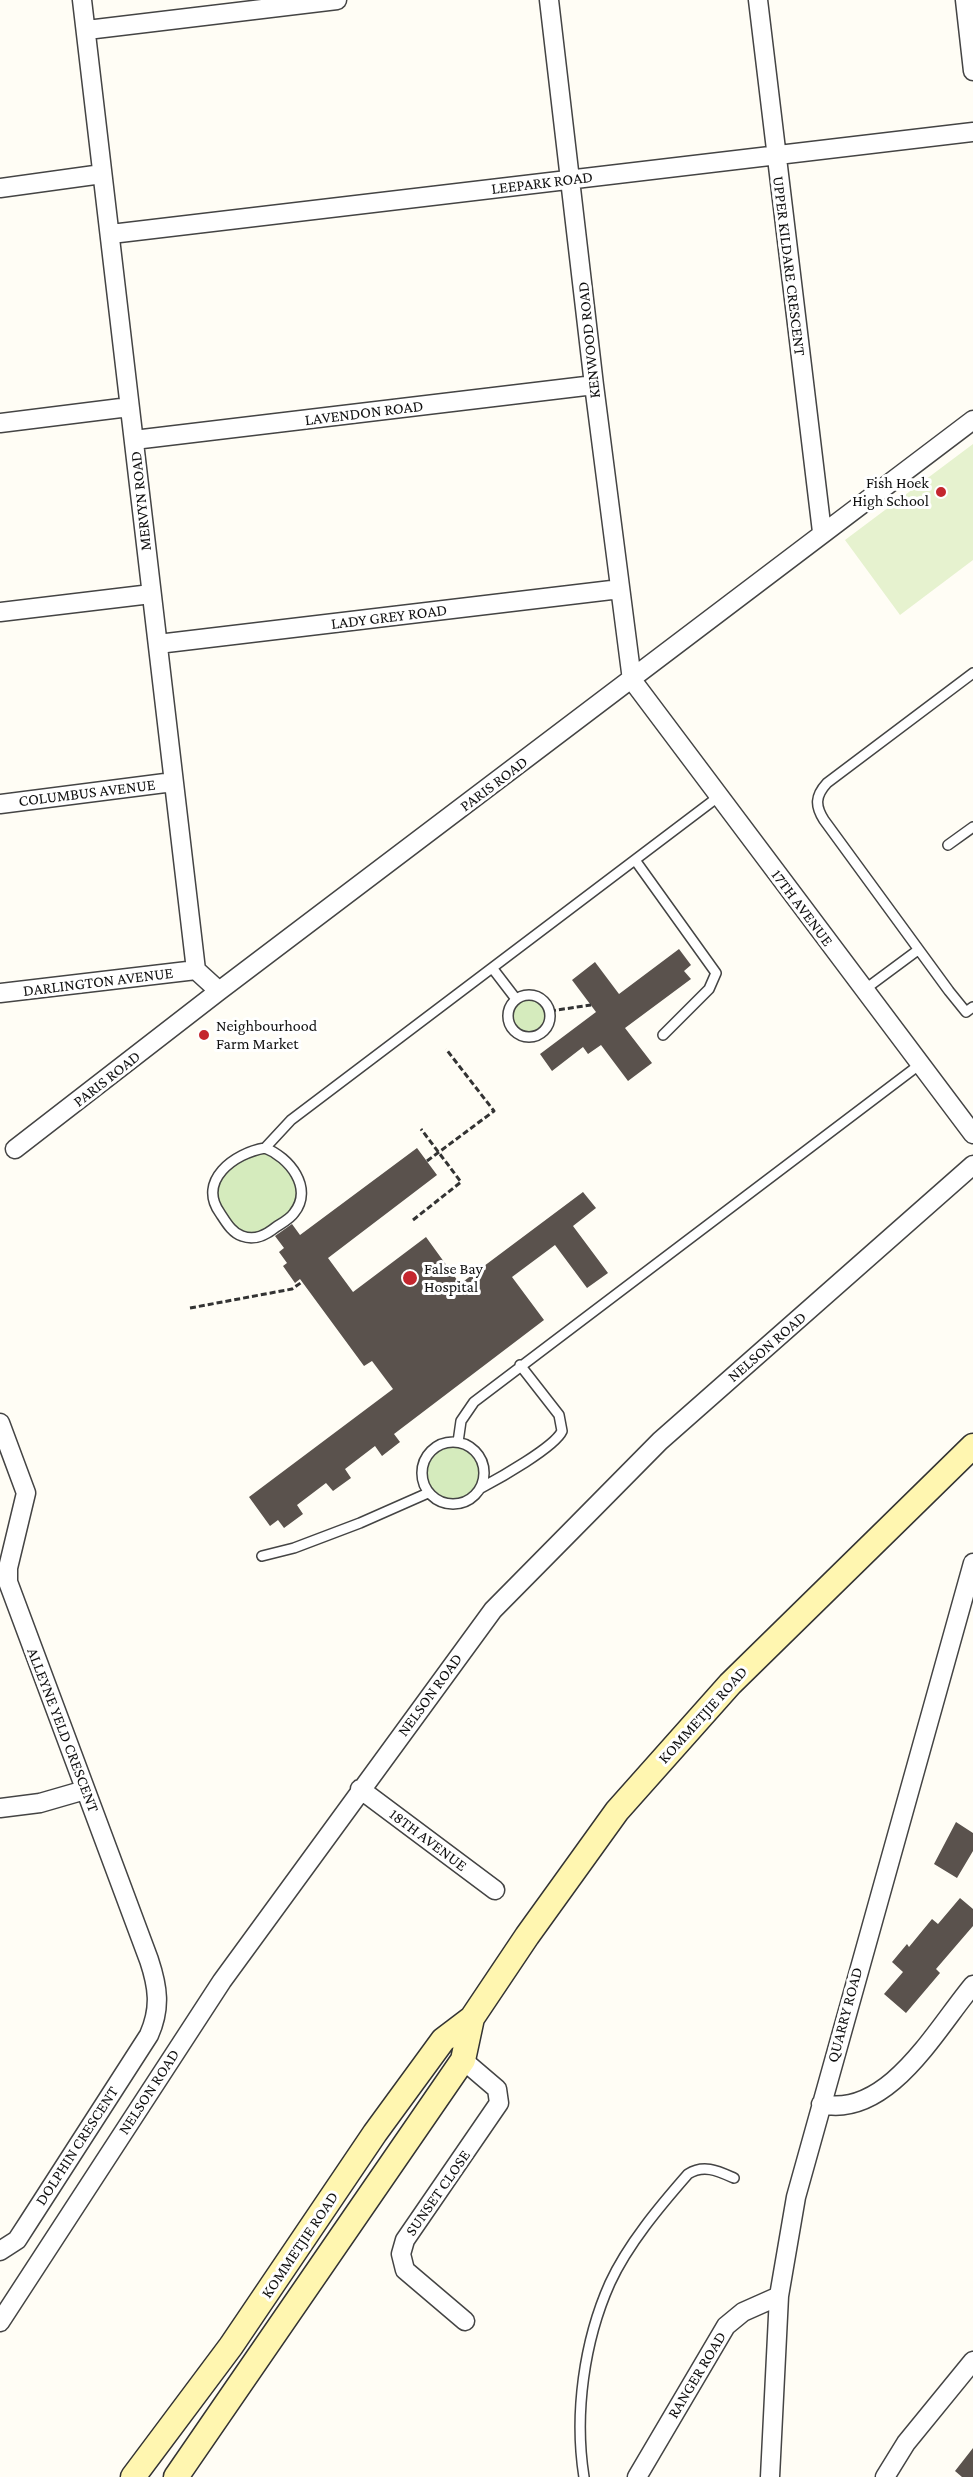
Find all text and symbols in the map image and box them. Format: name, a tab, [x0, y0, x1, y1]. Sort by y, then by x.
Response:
street label: LEEPARK ROAD	[490, 167, 594, 199]
street label: UPPER KILDARE CRESCENT	[768, 175, 810, 357]
street label: KENWOOD ROAD	[573, 281, 605, 399]
street label: LAVENDON ROAD	[304, 396, 424, 430]
street label: MERVYN ROAD	[126, 450, 156, 552]
place label: Fish Hoek High School	[852, 473, 929, 511]
marker: Fish Hoek High School	[934, 485, 948, 499]
street label: LADY GREY ROAD	[330, 600, 448, 634]
street label: PARIS ROAD	[456, 752, 532, 816]
street label: COLUMBUS AVENUE	[18, 775, 156, 811]
street label: 17TH AVENUE	[767, 866, 837, 950]
street label: DARLINGTON AVENUE	[22, 963, 174, 1001]
place label: Neighbourhood Farm Market	[216, 1016, 317, 1054]
marker: Neighbourhood Farm Market	[197, 1028, 211, 1042]
street label: PARIS ROAD	[70, 1047, 144, 1111]
place label: False Bay Hospital	[424, 1259, 483, 1297]
marker: False Bay Hospital	[401, 1269, 419, 1287]
street label: NELSON ROAD	[724, 1308, 810, 1386]
street label: ALLEYNE YELD CRESCENT	[23, 1645, 103, 1815]
street label: NELSON ROAD	[393, 1650, 467, 1740]
street label: KOMMETJIE ROAD	[654, 1662, 752, 1768]
street label: 18TH AVENUE	[385, 1805, 471, 1875]
street label: QUARRY ROAD	[823, 1965, 867, 2065]
street label: NELSON ROAD	[114, 2046, 184, 2138]
street label: DOLPHIN CRESCENT	[31, 2083, 123, 2209]
street label: SUNSET CLOSE	[401, 2146, 475, 2240]
street label: KOMMETJIE ROAD	[257, 2188, 343, 2302]
street label: RANGER ROAD	[664, 2328, 730, 2422]

